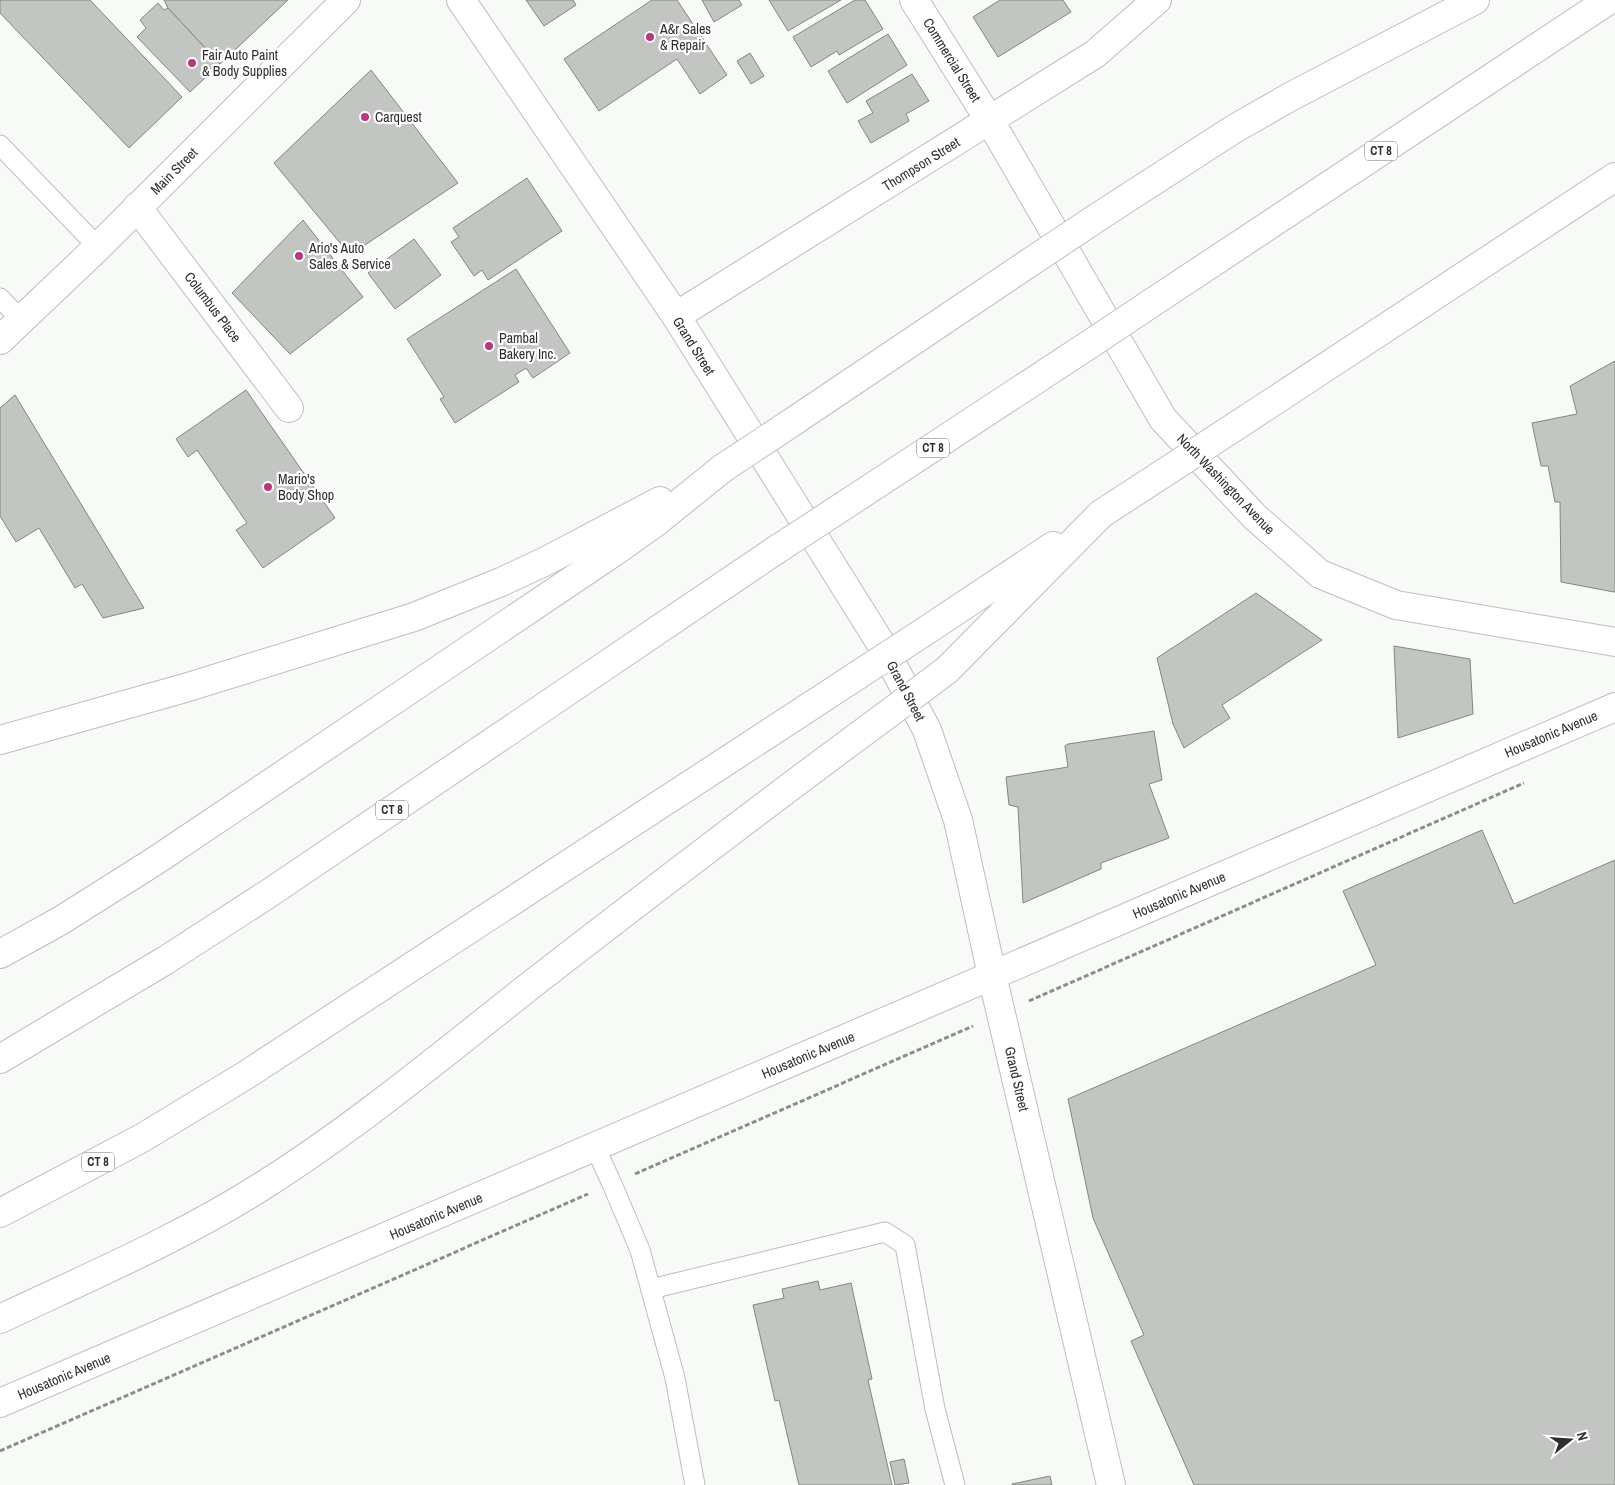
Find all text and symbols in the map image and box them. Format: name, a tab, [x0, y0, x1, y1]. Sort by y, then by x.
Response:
street label: Commercial Street	[919, 15, 985, 105]
place label: A&r Sales & Repair	[659, 20, 711, 54]
marker: A&r Sales & Repair	[644, 31, 656, 43]
place label: Fair Auto Paint & Body Supplies	[202, 46, 287, 80]
marker: Fair Auto Paint & Body Supplies	[186, 57, 198, 69]
place label: Carquest	[375, 108, 422, 126]
marker: Carquest	[359, 111, 371, 123]
street label: Thompson Street	[879, 133, 963, 195]
road number: CT 8	[1365, 142, 1397, 160]
street label: Main Street	[147, 144, 201, 198]
place label: Ario's Auto Sales & Service	[308, 239, 391, 273]
marker: Ario's Auto Sales & Service	[293, 250, 305, 262]
street label: Columbus Place	[181, 268, 245, 346]
street label: Grand Street	[669, 313, 719, 379]
place label: Pambal Bakery Inc.	[499, 329, 556, 363]
marker: Pambal Bakery Inc.	[483, 340, 495, 352]
street label: North Washington Avenue	[1173, 430, 1279, 538]
road number: CT 8	[917, 438, 949, 458]
place label: Mario's Body Shop	[278, 470, 334, 504]
marker: Mario's Body Shop	[262, 481, 274, 493]
street label: Grand Street	[883, 658, 929, 724]
street label: Housatonic Avenue	[1502, 706, 1600, 762]
road number: CT 8	[376, 800, 408, 820]
street label: Housatonic Avenue	[1130, 867, 1228, 923]
street label: Housatonic Avenue	[759, 1027, 857, 1083]
street label: Grand Street	[1001, 1045, 1033, 1113]
road number: CT 8	[82, 1152, 114, 1172]
street label: Housatonic Avenue	[387, 1188, 485, 1244]
street label: Housatonic Avenue	[15, 1348, 113, 1404]
north arrow	[1545, 1415, 1595, 1465]
text: N	[1573, 1430, 1592, 1443]

